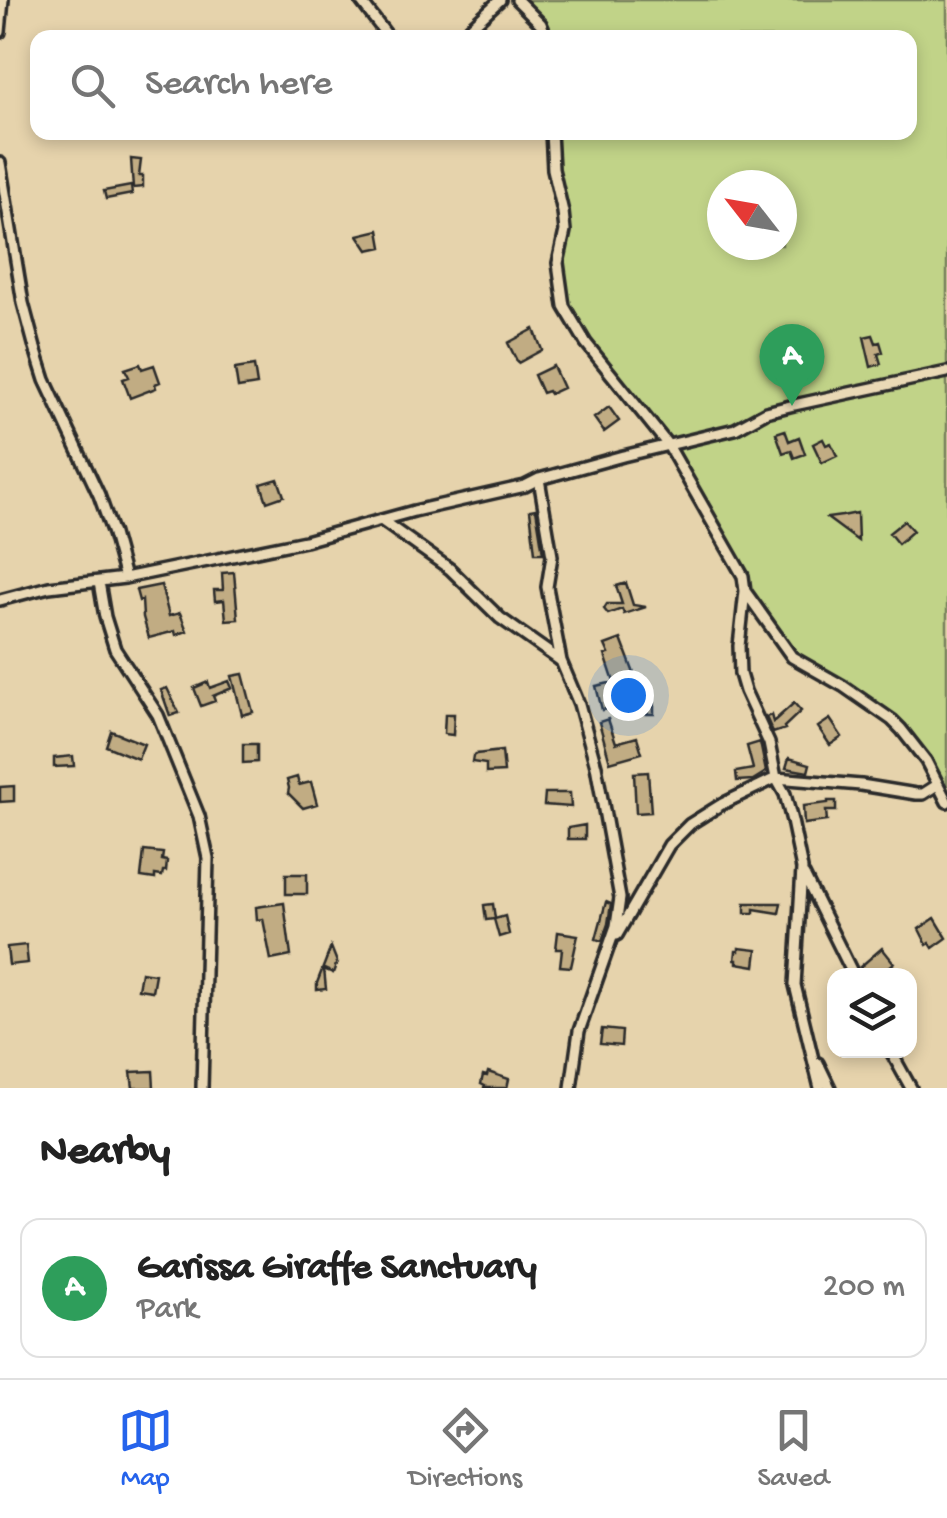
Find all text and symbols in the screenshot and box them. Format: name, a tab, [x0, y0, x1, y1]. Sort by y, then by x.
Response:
search box	[30, 30, 917, 140]
icon: search	[65, 58, 120, 113]
text: Search here	[145, 63, 332, 107]
north arrow	[707, 170, 797, 260]
pin: A	[760, 324, 824, 406]
your location	[603, 670, 654, 721]
map controls	[827, 968, 917, 1058]
button: layers	[827, 968, 917, 1058]
text: Nearby	[40, 1129, 170, 1178]
text: Garissa Giraffe Sanctuary	[137, 1247, 537, 1291]
text: A	[65, 1269, 84, 1307]
text: 200 m	[823, 1269, 905, 1307]
text: Park	[137, 1291, 198, 1329]
tab: Map	[118, 1403, 173, 1496]
tab: Directions	[408, 1403, 522, 1496]
tab: Saved	[757, 1403, 829, 1496]

